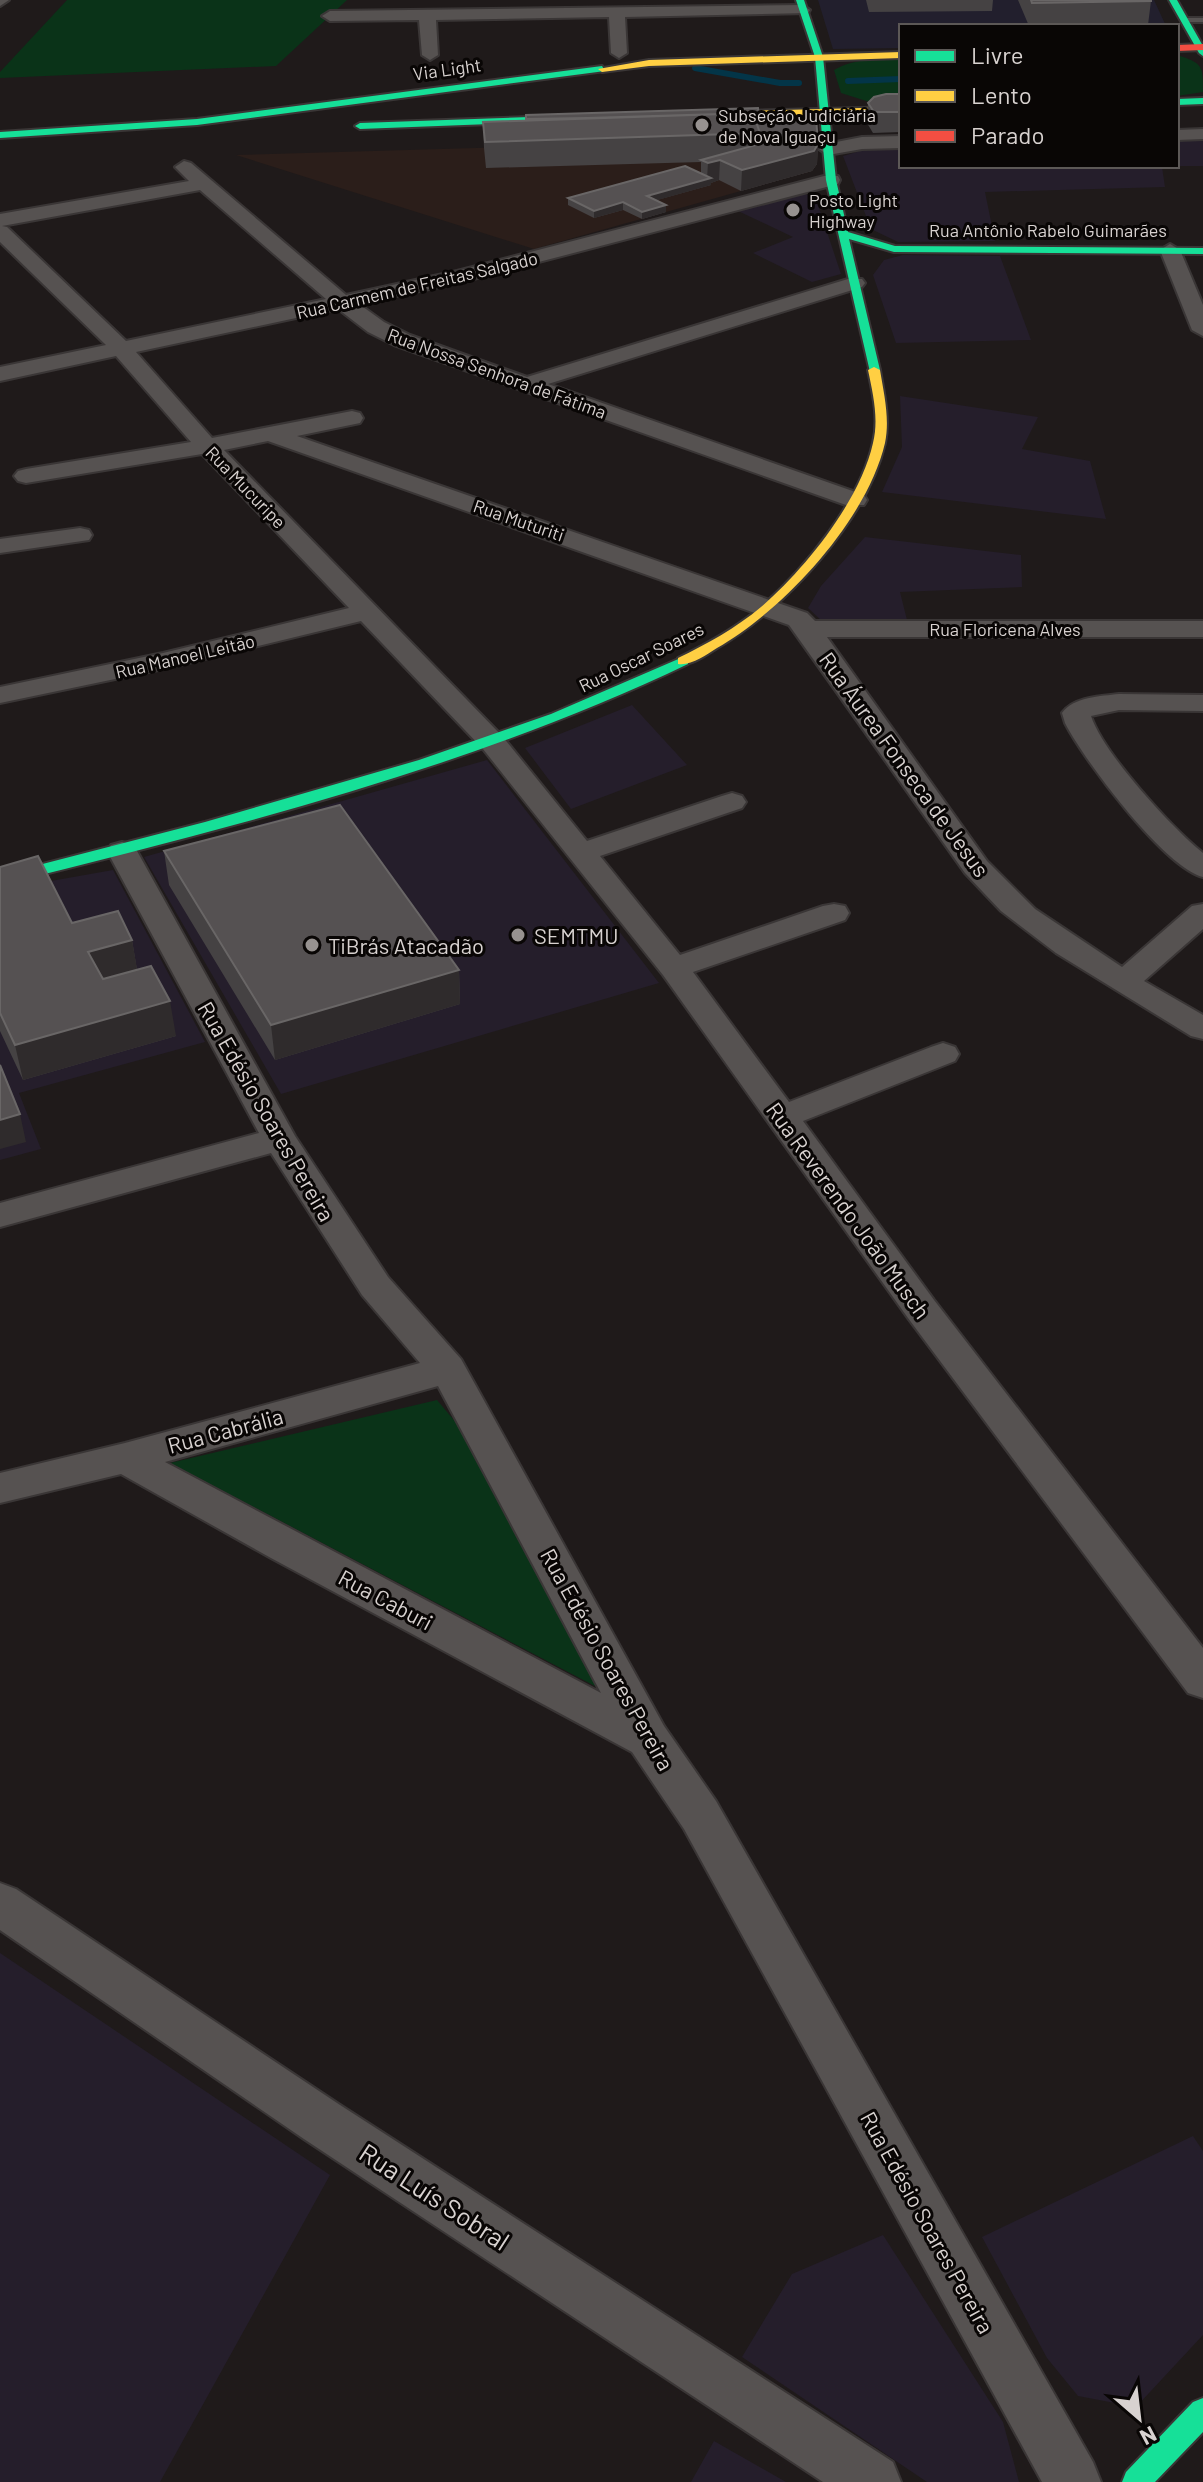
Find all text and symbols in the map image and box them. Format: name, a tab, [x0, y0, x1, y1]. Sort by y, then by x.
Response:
legend	[899, 24, 1179, 168]
text: Livre	[971, 40, 1024, 69]
street label: Via Light	[411, 53, 483, 85]
text: Lento	[971, 80, 1032, 109]
place label: Subseção Judiciária de Nova Iguaçu	[718, 104, 876, 147]
marker: Subseção Judiciária de Nova Iguaçu	[693, 116, 711, 134]
text: Parado	[971, 120, 1045, 149]
place label: Posto Light Highway	[809, 189, 898, 232]
marker: Posto Light Highway	[784, 201, 802, 219]
street label: Rua Antônio Rabelo Guimarães	[929, 219, 1167, 241]
street label: Rua Carmem de Freitas Salgado	[294, 247, 540, 323]
street label: Rua Nossa Senhora de Fátima	[385, 323, 609, 423]
street label: Rua Mucuripe	[201, 441, 291, 533]
street label: Rua Muturiti	[471, 494, 567, 546]
street label: Rua Oscar Soares	[575, 617, 707, 697]
street label: Rua Floricena Alves	[929, 618, 1081, 640]
street label: Rua Manoel Leitão	[113, 629, 257, 683]
street label: Rua Áurea Fonseca de Jesus	[815, 647, 995, 881]
place label: SEMTMU	[534, 922, 618, 948]
marker: SEMTMU	[509, 926, 527, 944]
place label: TiBrás Atacadão	[328, 932, 484, 958]
marker: TiBrás Atacadão	[303, 936, 321, 954]
street label: Rua Edésio Soares Pereira	[193, 996, 341, 1226]
street label: Rua Reverendo João Musch	[762, 1097, 936, 1323]
street label: Rua Cabrália	[164, 1402, 286, 1458]
street label: Rua Edésio Soares Pereira	[536, 1544, 680, 1774]
street label: Rua Caburi	[335, 1563, 437, 1635]
street label: Rua Edésio Soares Pereira	[856, 2107, 1000, 2337]
street label: Rua Luís Sobral	[354, 2136, 516, 2256]
north arrow	[1099, 2378, 1179, 2458]
text: N	[1136, 2422, 1161, 2451]

